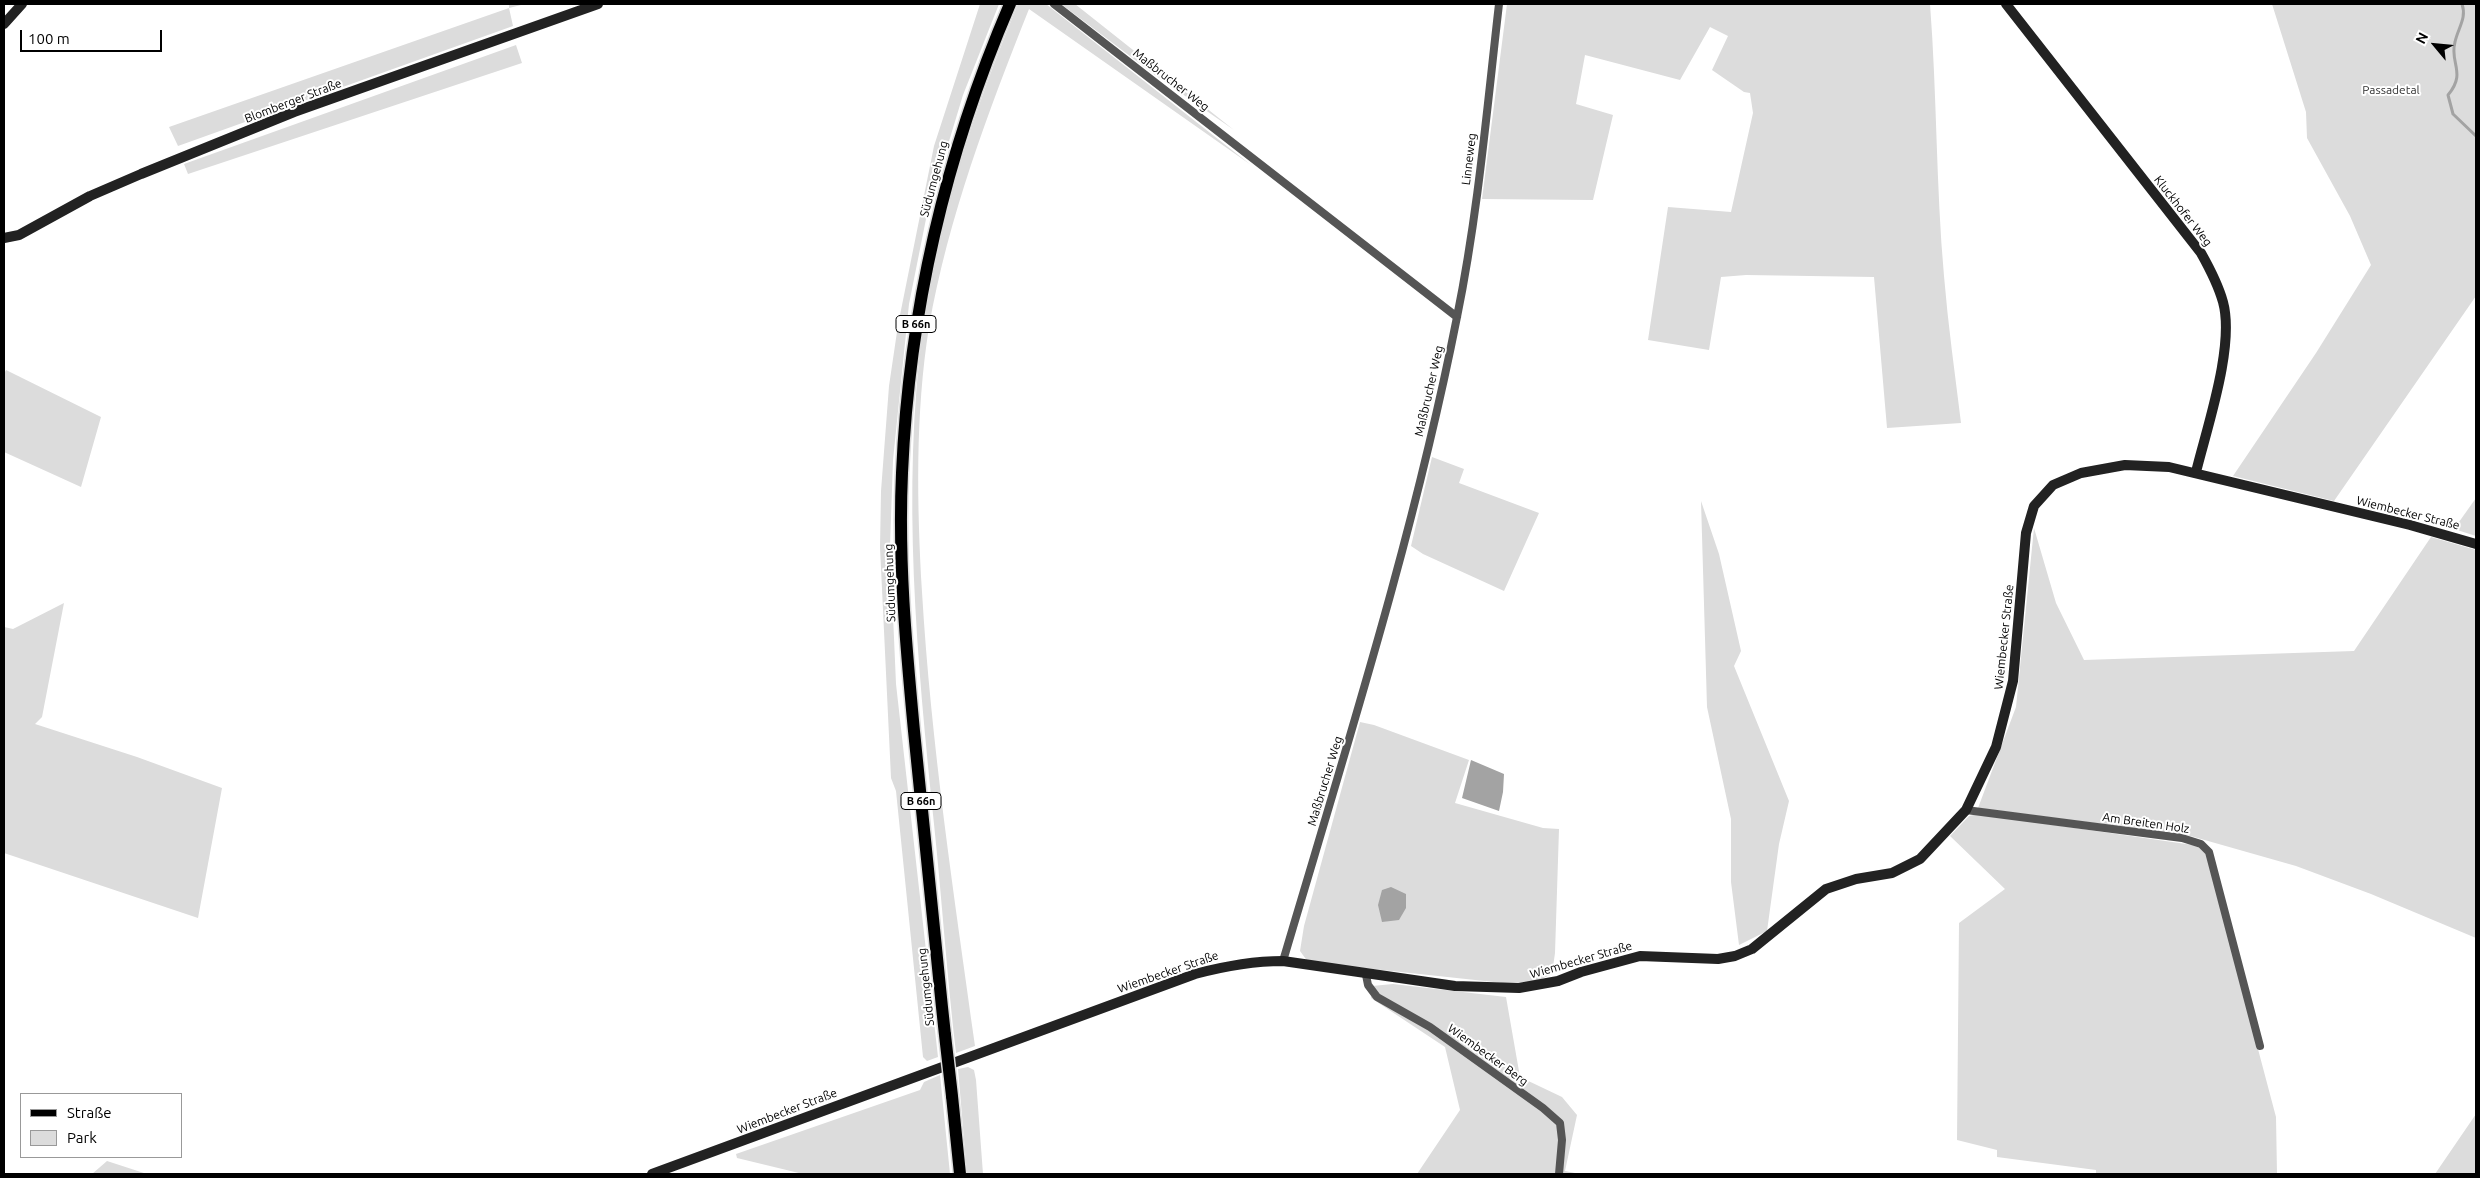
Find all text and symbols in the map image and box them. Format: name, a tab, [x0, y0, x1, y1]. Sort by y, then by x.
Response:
scale bar	[22, 20, 165, 52]
north arrow	[2410, 20, 2460, 70]
text: 100 m	[28, 30, 70, 47]
text: N	[2412, 30, 2431, 46]
street label: Maßbrucher Weg	[1130, 46, 1212, 114]
street label: Blomberger Straße	[242, 76, 344, 126]
park label: Passadetal	[2362, 83, 2420, 97]
street label: Linneweg	[1459, 132, 1479, 186]
street label: Südumgehung	[917, 139, 951, 219]
street label: Kluckhofer Weg	[2151, 173, 2215, 249]
road number: B 66n	[896, 316, 936, 332]
street label: Maßbrucher Weg	[1412, 344, 1446, 438]
street label: Wiembecker Straße	[2355, 493, 2461, 533]
street label: Südumgehung	[881, 544, 899, 622]
street label: Wiembecker Straße	[1991, 584, 2017, 690]
street label: Maßbrucher Weg	[1305, 734, 1345, 828]
road number: B 66n	[901, 792, 941, 809]
street label: Am Breiten Holz	[2102, 810, 2190, 836]
street label: Wiembecker Straße	[1528, 938, 1634, 982]
street label: Südumgehung	[915, 947, 937, 1027]
street label: Wiembecker Straße	[1116, 948, 1220, 996]
street label: Wiembecker Berg	[1445, 1021, 1531, 1089]
street label: Wiembecker Straße	[735, 1085, 839, 1137]
legend	[20, 1093, 182, 1158]
text: Straße	[67, 1104, 111, 1121]
text: Park	[67, 1129, 97, 1146]

